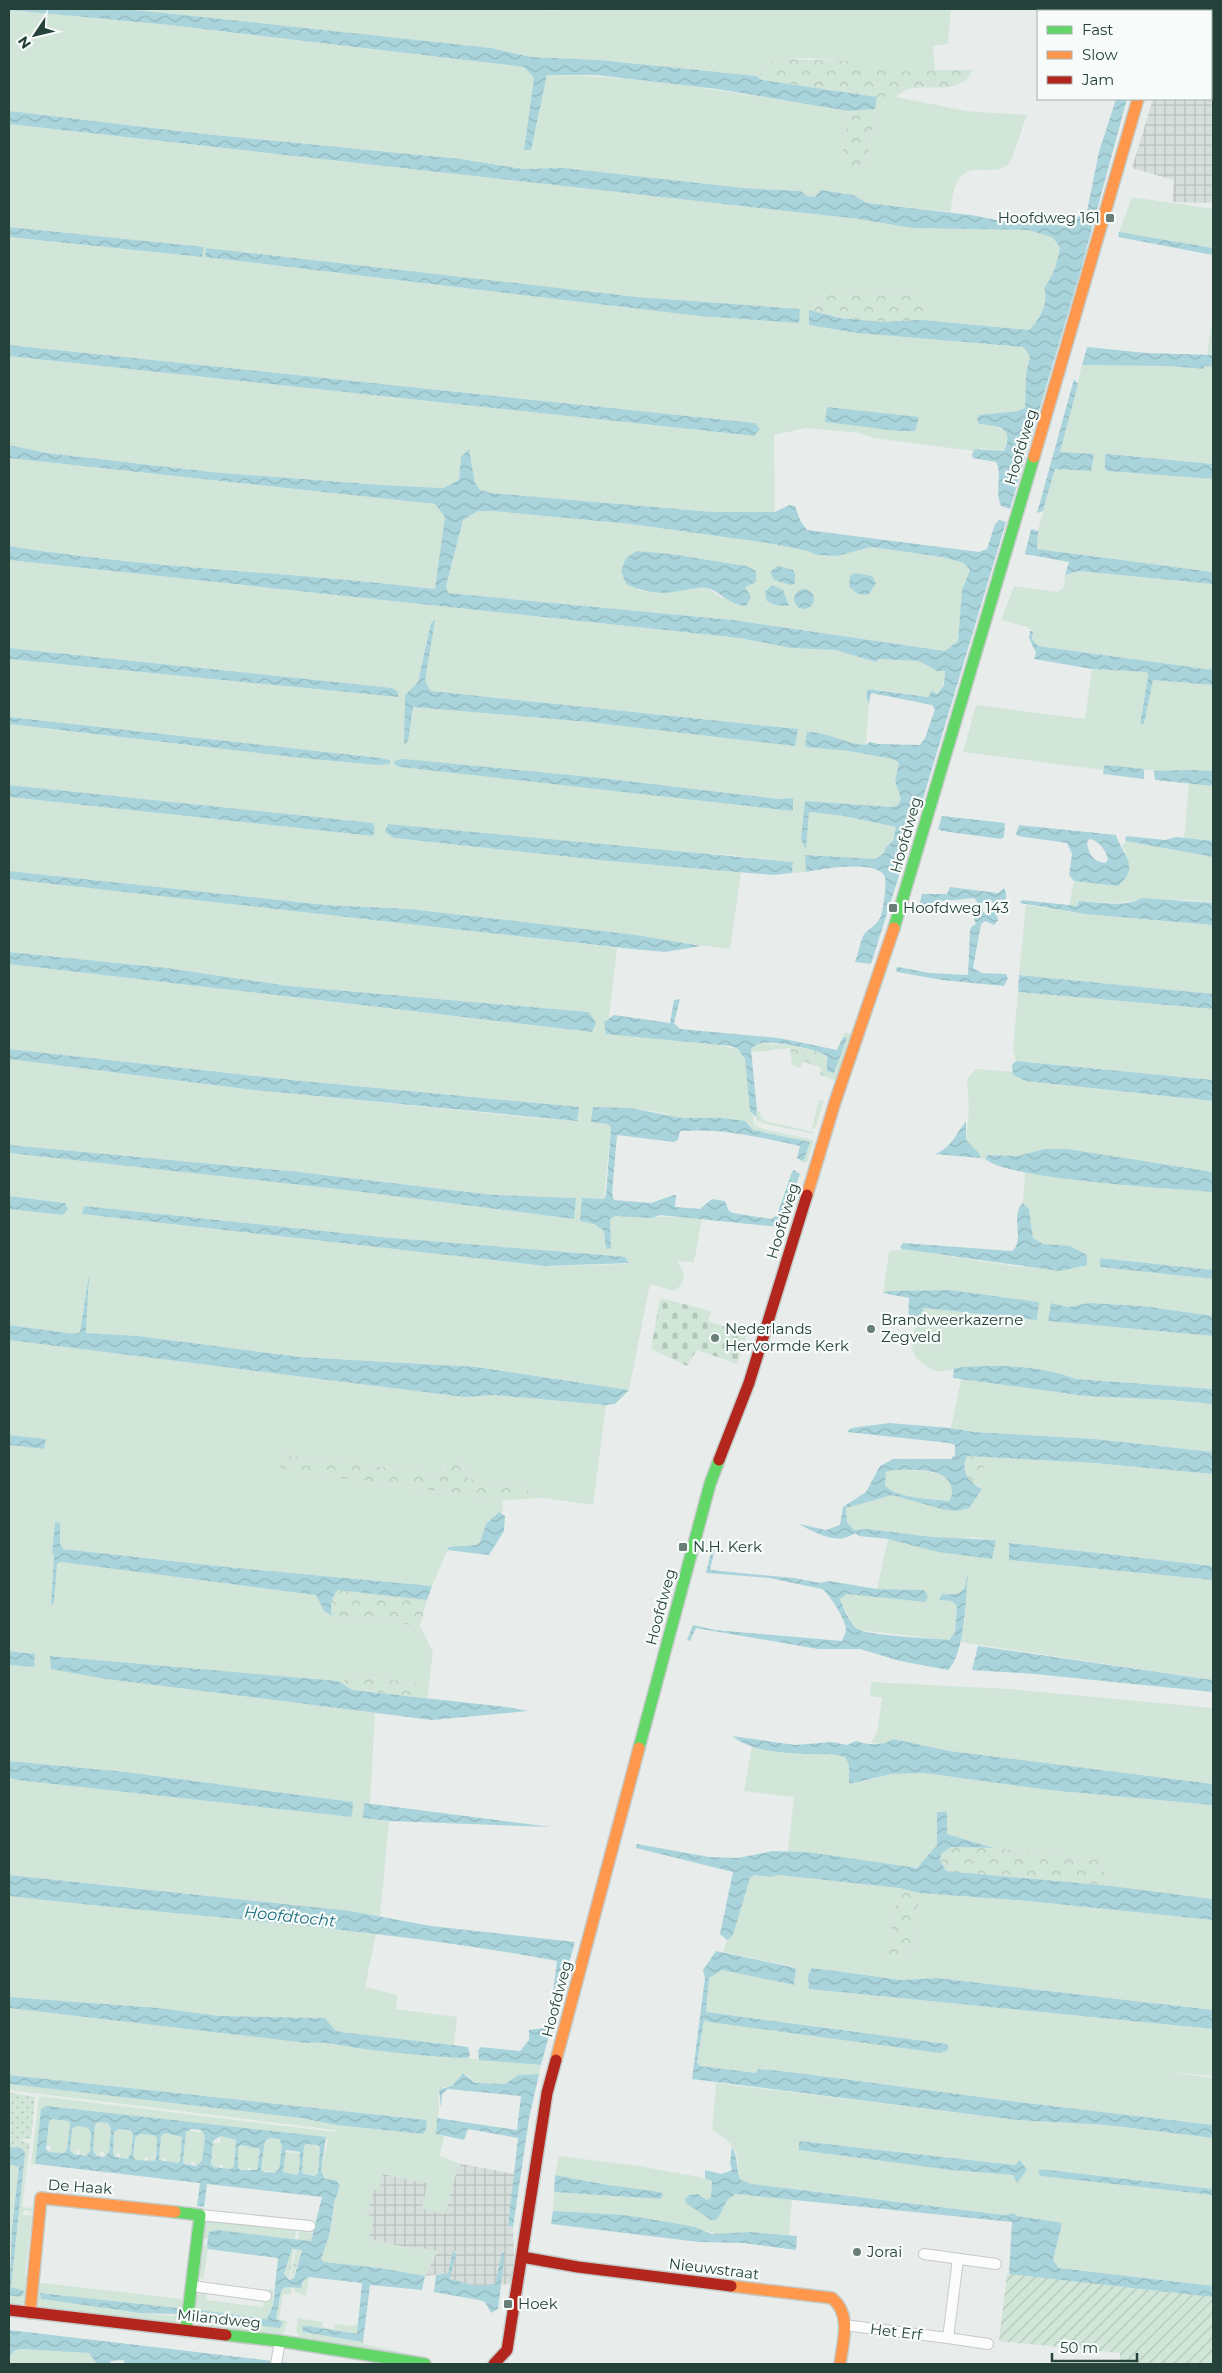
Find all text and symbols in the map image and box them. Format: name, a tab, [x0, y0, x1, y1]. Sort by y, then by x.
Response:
north arrow	[10, 10, 60, 60]
legend	[1037, 10, 1212, 100]
text: Fast	[1082, 20, 1113, 39]
text: N	[14, 33, 35, 52]
text: Slow	[1082, 45, 1118, 64]
text: Jam	[1081, 70, 1114, 89]
place label: Hoofdweg 161	[998, 208, 1100, 227]
marker: Hoofdweg 161	[1104, 212, 1116, 224]
street label: Hoofdweg	[1000, 407, 1041, 487]
street label: Hoofdweg	[886, 795, 925, 875]
place label: Hoofdweg 143	[903, 898, 1009, 917]
marker: Hoofdweg 143	[887, 902, 899, 914]
street label: Hoofdweg	[762, 1181, 803, 1261]
place label: Brandweerkazerne Zegveld	[881, 1310, 1023, 1346]
place label: Nederlands Hervormde Kerk	[725, 1319, 849, 1355]
marker: Brandweerkazerne Zegveld	[865, 1323, 877, 1335]
marker: Nederlands Hervormde Kerk	[709, 1332, 721, 1344]
place label: N.H. Kerk	[693, 1537, 762, 1556]
marker: N.H. Kerk	[677, 1541, 689, 1553]
street label: Hoofdweg	[641, 1567, 680, 1647]
water label: Hoofdtocht	[243, 1902, 337, 1931]
street label: Hoofdweg	[537, 1959, 576, 2039]
street label: De Haak	[47, 2175, 113, 2198]
place label: Jorai	[866, 2242, 902, 2261]
marker: Jorai	[851, 2246, 863, 2258]
street label: Nieuwstraat	[668, 2254, 760, 2283]
place label: Hoek	[518, 2294, 558, 2313]
marker: Hoek	[502, 2298, 514, 2310]
street label: Milandweg	[176, 2305, 262, 2332]
street label: Het Erf	[869, 2319, 924, 2344]
scale bar	[1052, 2330, 1137, 2362]
text: 50 m	[1060, 2338, 1098, 2357]

